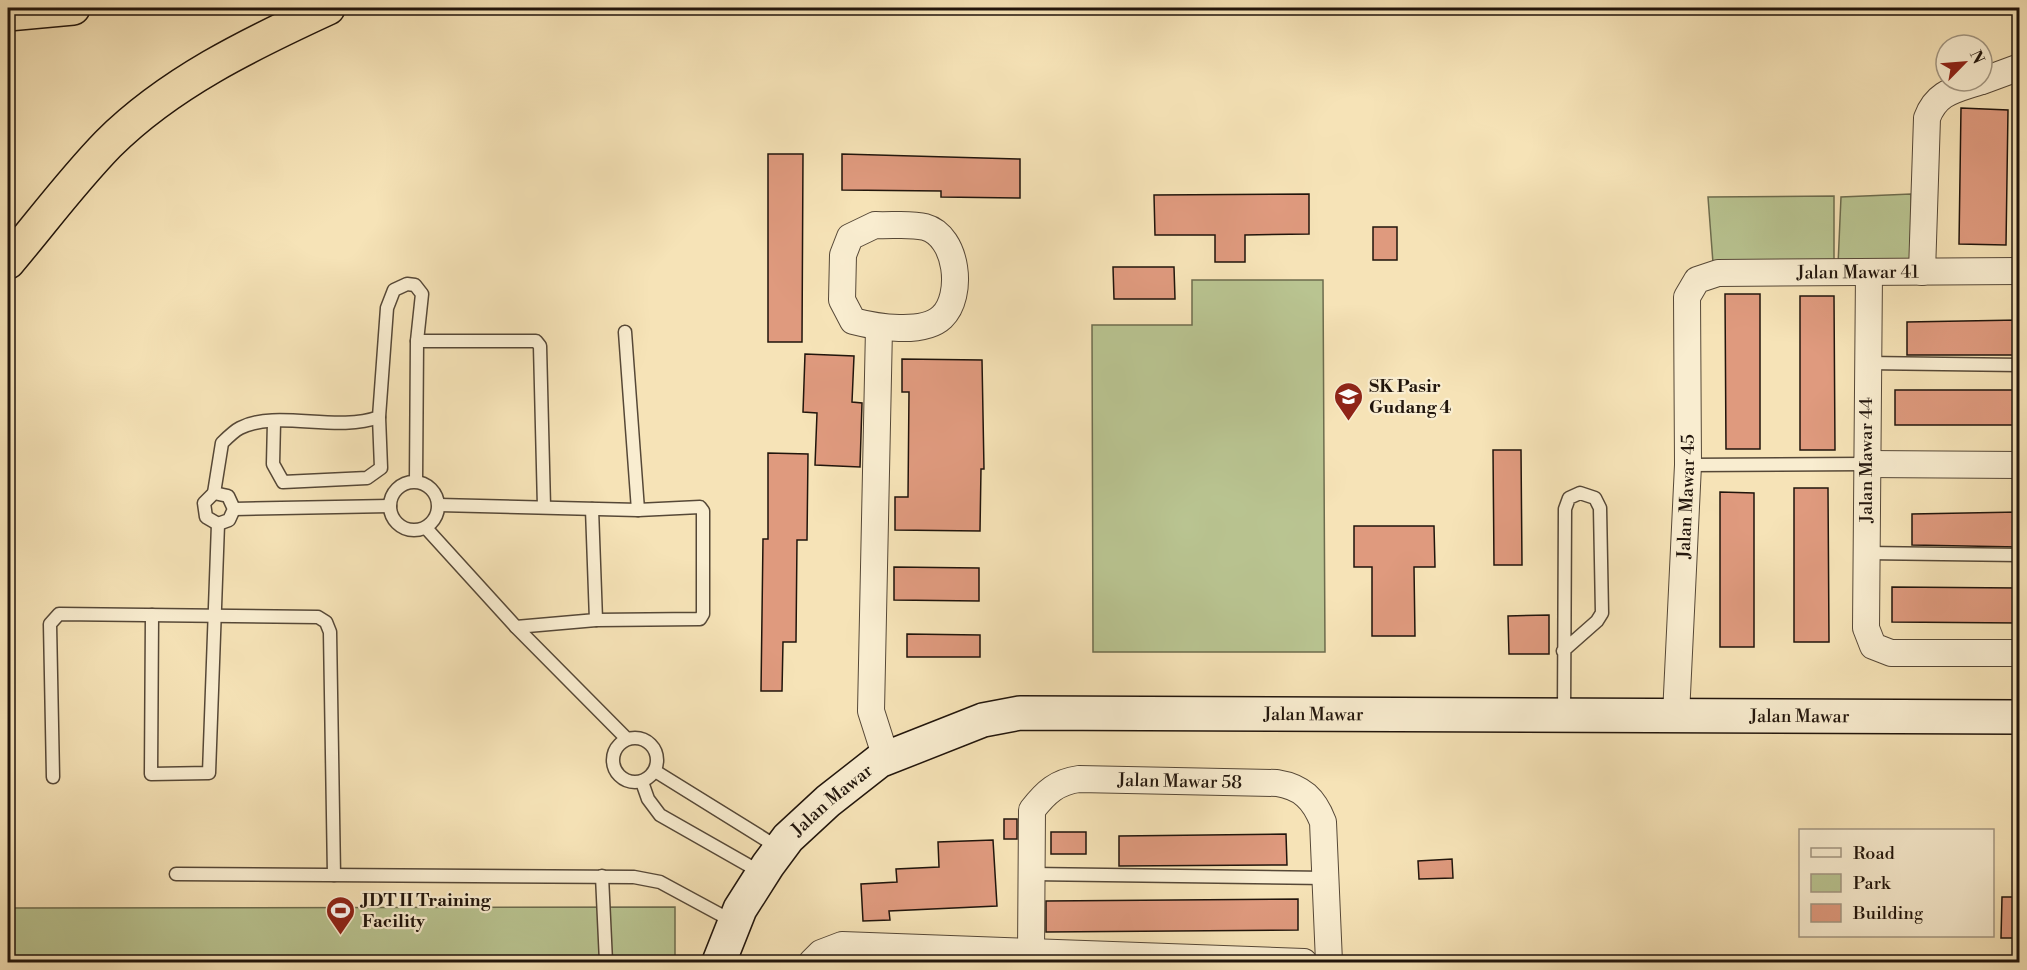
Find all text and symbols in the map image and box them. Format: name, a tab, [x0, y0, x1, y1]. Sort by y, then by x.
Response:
north arrow	[1934, 33, 1994, 93]
text: N	[1965, 47, 1989, 67]
street label: Jalan Mawar 41	[1796, 261, 1919, 284]
place label: SK Pasir Gudang 4	[1369, 375, 1452, 419]
school or university icon: SK Pasir Gudang 4	[1332, 380, 1364, 422]
street label: Jalan Mawar 44	[1855, 397, 1878, 524]
street label: Jalan Mawar 45	[1672, 434, 1700, 560]
street label: Jalan Mawar	[1262, 703, 1364, 726]
street label: Jalan Mawar	[1748, 705, 1850, 728]
street label: Jalan Mawar	[786, 759, 878, 842]
street label: Jalan Mawar 58	[1116, 769, 1242, 794]
legend	[1799, 829, 1994, 937]
text: Road	[1853, 842, 1896, 865]
text: Park	[1853, 872, 1892, 895]
place label: JDT II Training Facility	[359, 889, 492, 933]
sports icon: JDT II Training Facility	[325, 894, 357, 936]
text: Building	[1852, 902, 1924, 925]

